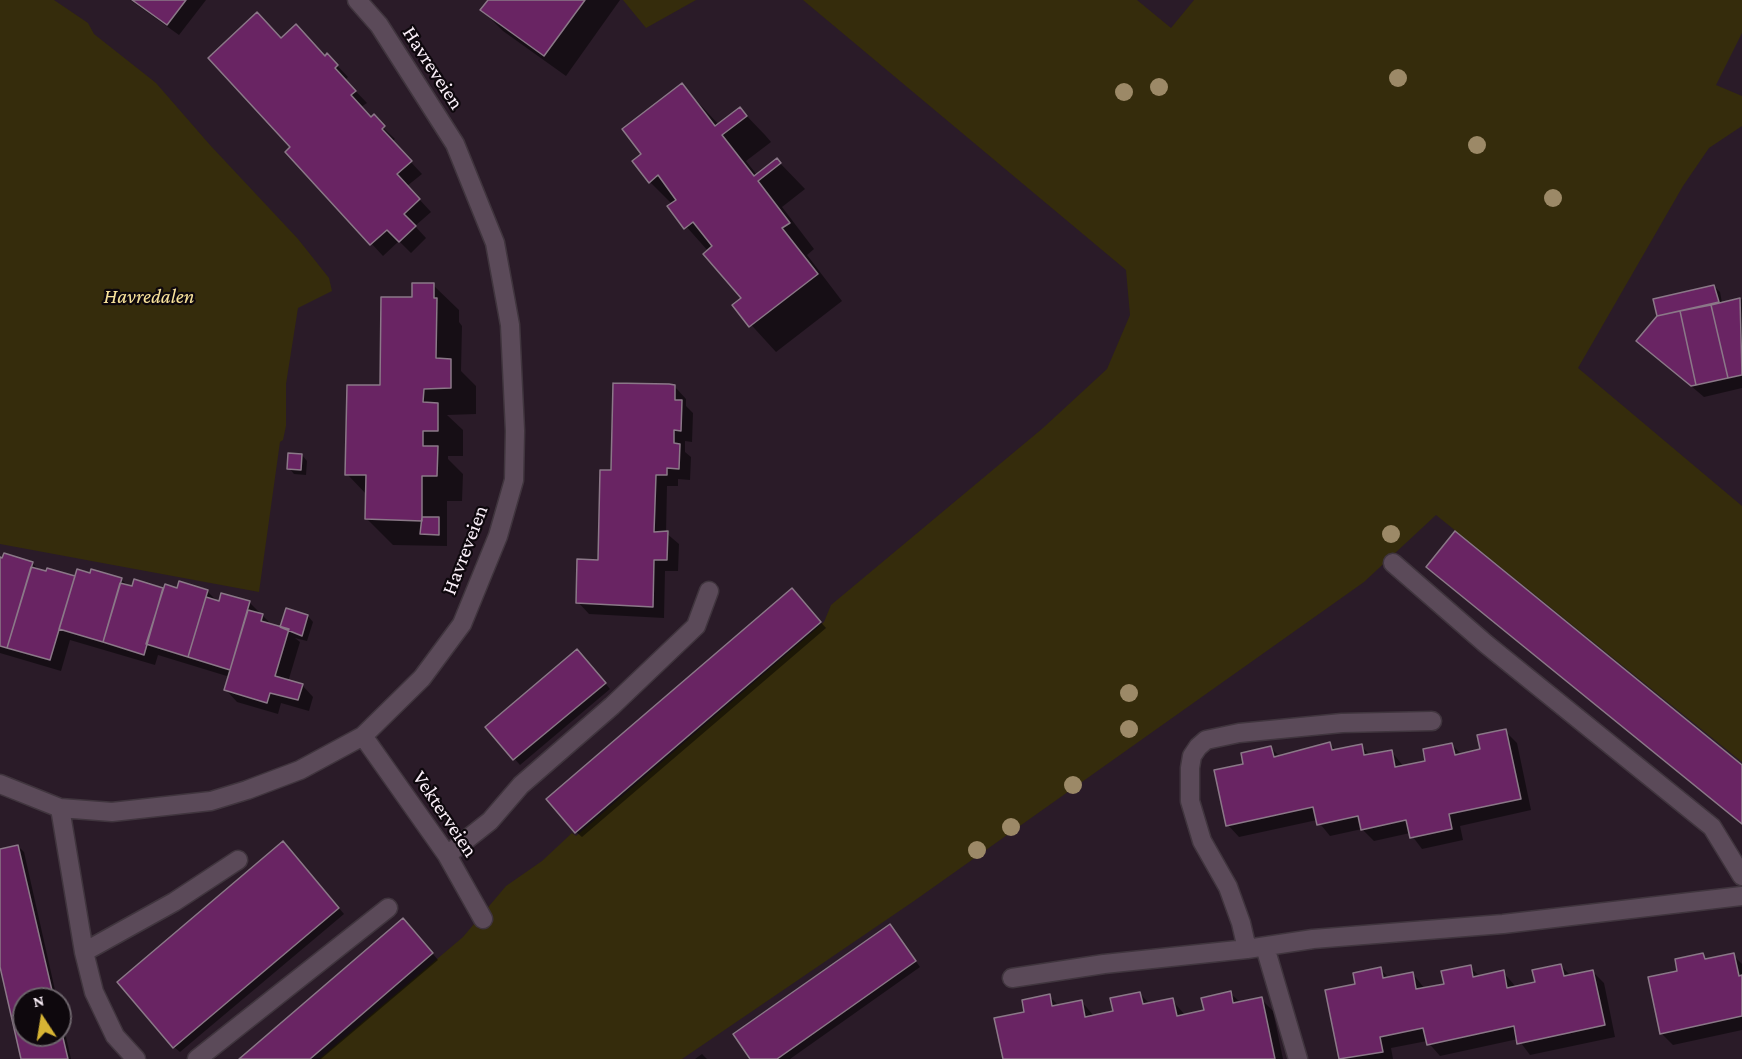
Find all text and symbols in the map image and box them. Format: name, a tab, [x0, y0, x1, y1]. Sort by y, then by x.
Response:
street label: Havreveien	[397, 22, 469, 114]
park label: Havredalen	[104, 284, 194, 310]
street label: Havreveien	[436, 502, 494, 598]
street label: Vekterveien	[407, 766, 483, 862]
north arrow	[12, 987, 72, 1047]
text: N	[31, 991, 46, 1010]

